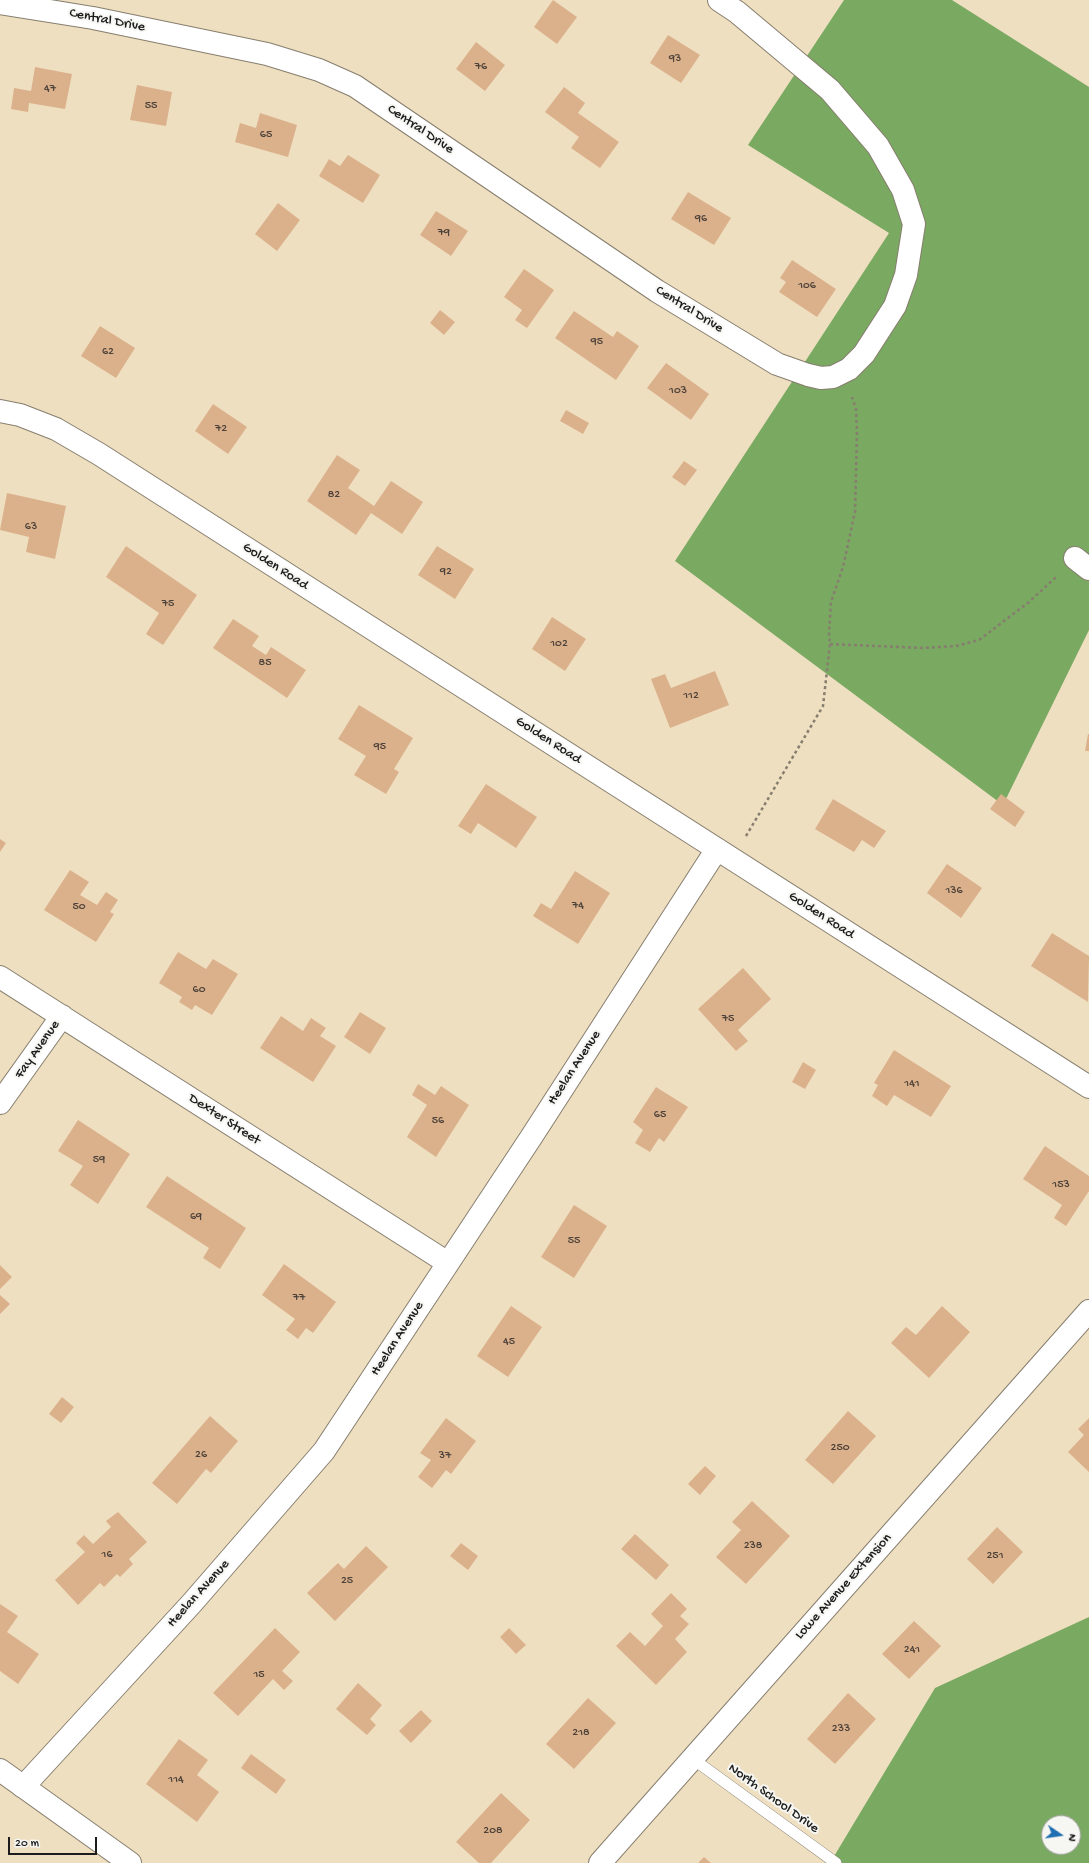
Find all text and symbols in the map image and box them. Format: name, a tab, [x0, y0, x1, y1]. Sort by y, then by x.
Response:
street label: Central Drive	[68, 5, 146, 37]
house number: 93	[669, 52, 681, 66]
house number: 76	[475, 60, 487, 74]
house number: 47	[44, 82, 56, 96]
house number: 55	[145, 99, 157, 113]
street label: Central Drive	[383, 102, 457, 158]
house number: 65	[260, 128, 272, 142]
house number: 96	[695, 212, 707, 226]
house number: 79	[438, 226, 450, 240]
house number: 106	[798, 279, 816, 293]
street label: Central Drive	[652, 283, 726, 337]
house number: 95	[591, 335, 603, 349]
house number: 62	[102, 345, 114, 359]
house number: 103	[669, 384, 687, 398]
house number: 72	[215, 422, 227, 436]
house number: 82	[328, 488, 340, 502]
house number: 63	[25, 520, 37, 534]
street label: Golden Road	[239, 539, 311, 595]
house number: 92	[440, 565, 452, 579]
house number: 75	[162, 597, 174, 611]
house number: 102	[550, 637, 568, 651]
house number: 85	[259, 656, 271, 670]
house number: 112	[683, 689, 699, 703]
street label: Golden Road	[512, 713, 584, 769]
house number: 95	[374, 740, 386, 754]
house number: 136	[945, 884, 963, 898]
street label: Golden Road	[785, 888, 857, 944]
house number: 74	[572, 899, 584, 913]
house number: 50	[72, 900, 86, 914]
house number: 60	[193, 983, 205, 997]
house number: 75	[722, 1012, 734, 1026]
street label: Fay Avenue	[12, 1018, 64, 1082]
street label: Heelan Avenue	[545, 1028, 605, 1108]
house number: 141	[904, 1077, 920, 1091]
street label: Dexter Street	[185, 1091, 263, 1149]
house number: 65	[654, 1108, 666, 1122]
house number: 56	[432, 1114, 444, 1128]
house number: 59	[93, 1153, 105, 1167]
house number: 153	[1052, 1178, 1070, 1192]
house number: 69	[190, 1210, 202, 1224]
house number: 55	[568, 1234, 580, 1248]
house number: 77	[293, 1291, 305, 1305]
street label: Heelan Avenue	[368, 1299, 428, 1379]
house number: 45	[503, 1335, 515, 1349]
house number: 250	[830, 1441, 850, 1455]
house number: 26	[195, 1448, 207, 1462]
house number: 37	[439, 1449, 451, 1463]
street label: Lowe Avenue Extension	[792, 1530, 896, 1644]
house number: 238	[744, 1539, 762, 1553]
house number: 16	[102, 1548, 112, 1562]
house number: 251	[986, 1549, 1004, 1563]
street label: Heelan Avenue	[164, 1557, 234, 1631]
house number: 25	[341, 1574, 353, 1588]
house number: 241	[904, 1643, 920, 1657]
house number: 15	[253, 1668, 265, 1682]
house number: 233	[832, 1722, 850, 1736]
house number: 218	[572, 1726, 590, 1740]
street label: North School Drive	[724, 1760, 822, 1838]
house number: 114	[168, 1773, 184, 1787]
north arrow	[1041, 1815, 1081, 1855]
house number: 208	[483, 1824, 503, 1838]
scale bar	[10, 1829, 99, 1855]
text: N	[1065, 1833, 1078, 1842]
text: 20 m	[15, 1837, 39, 1851]

